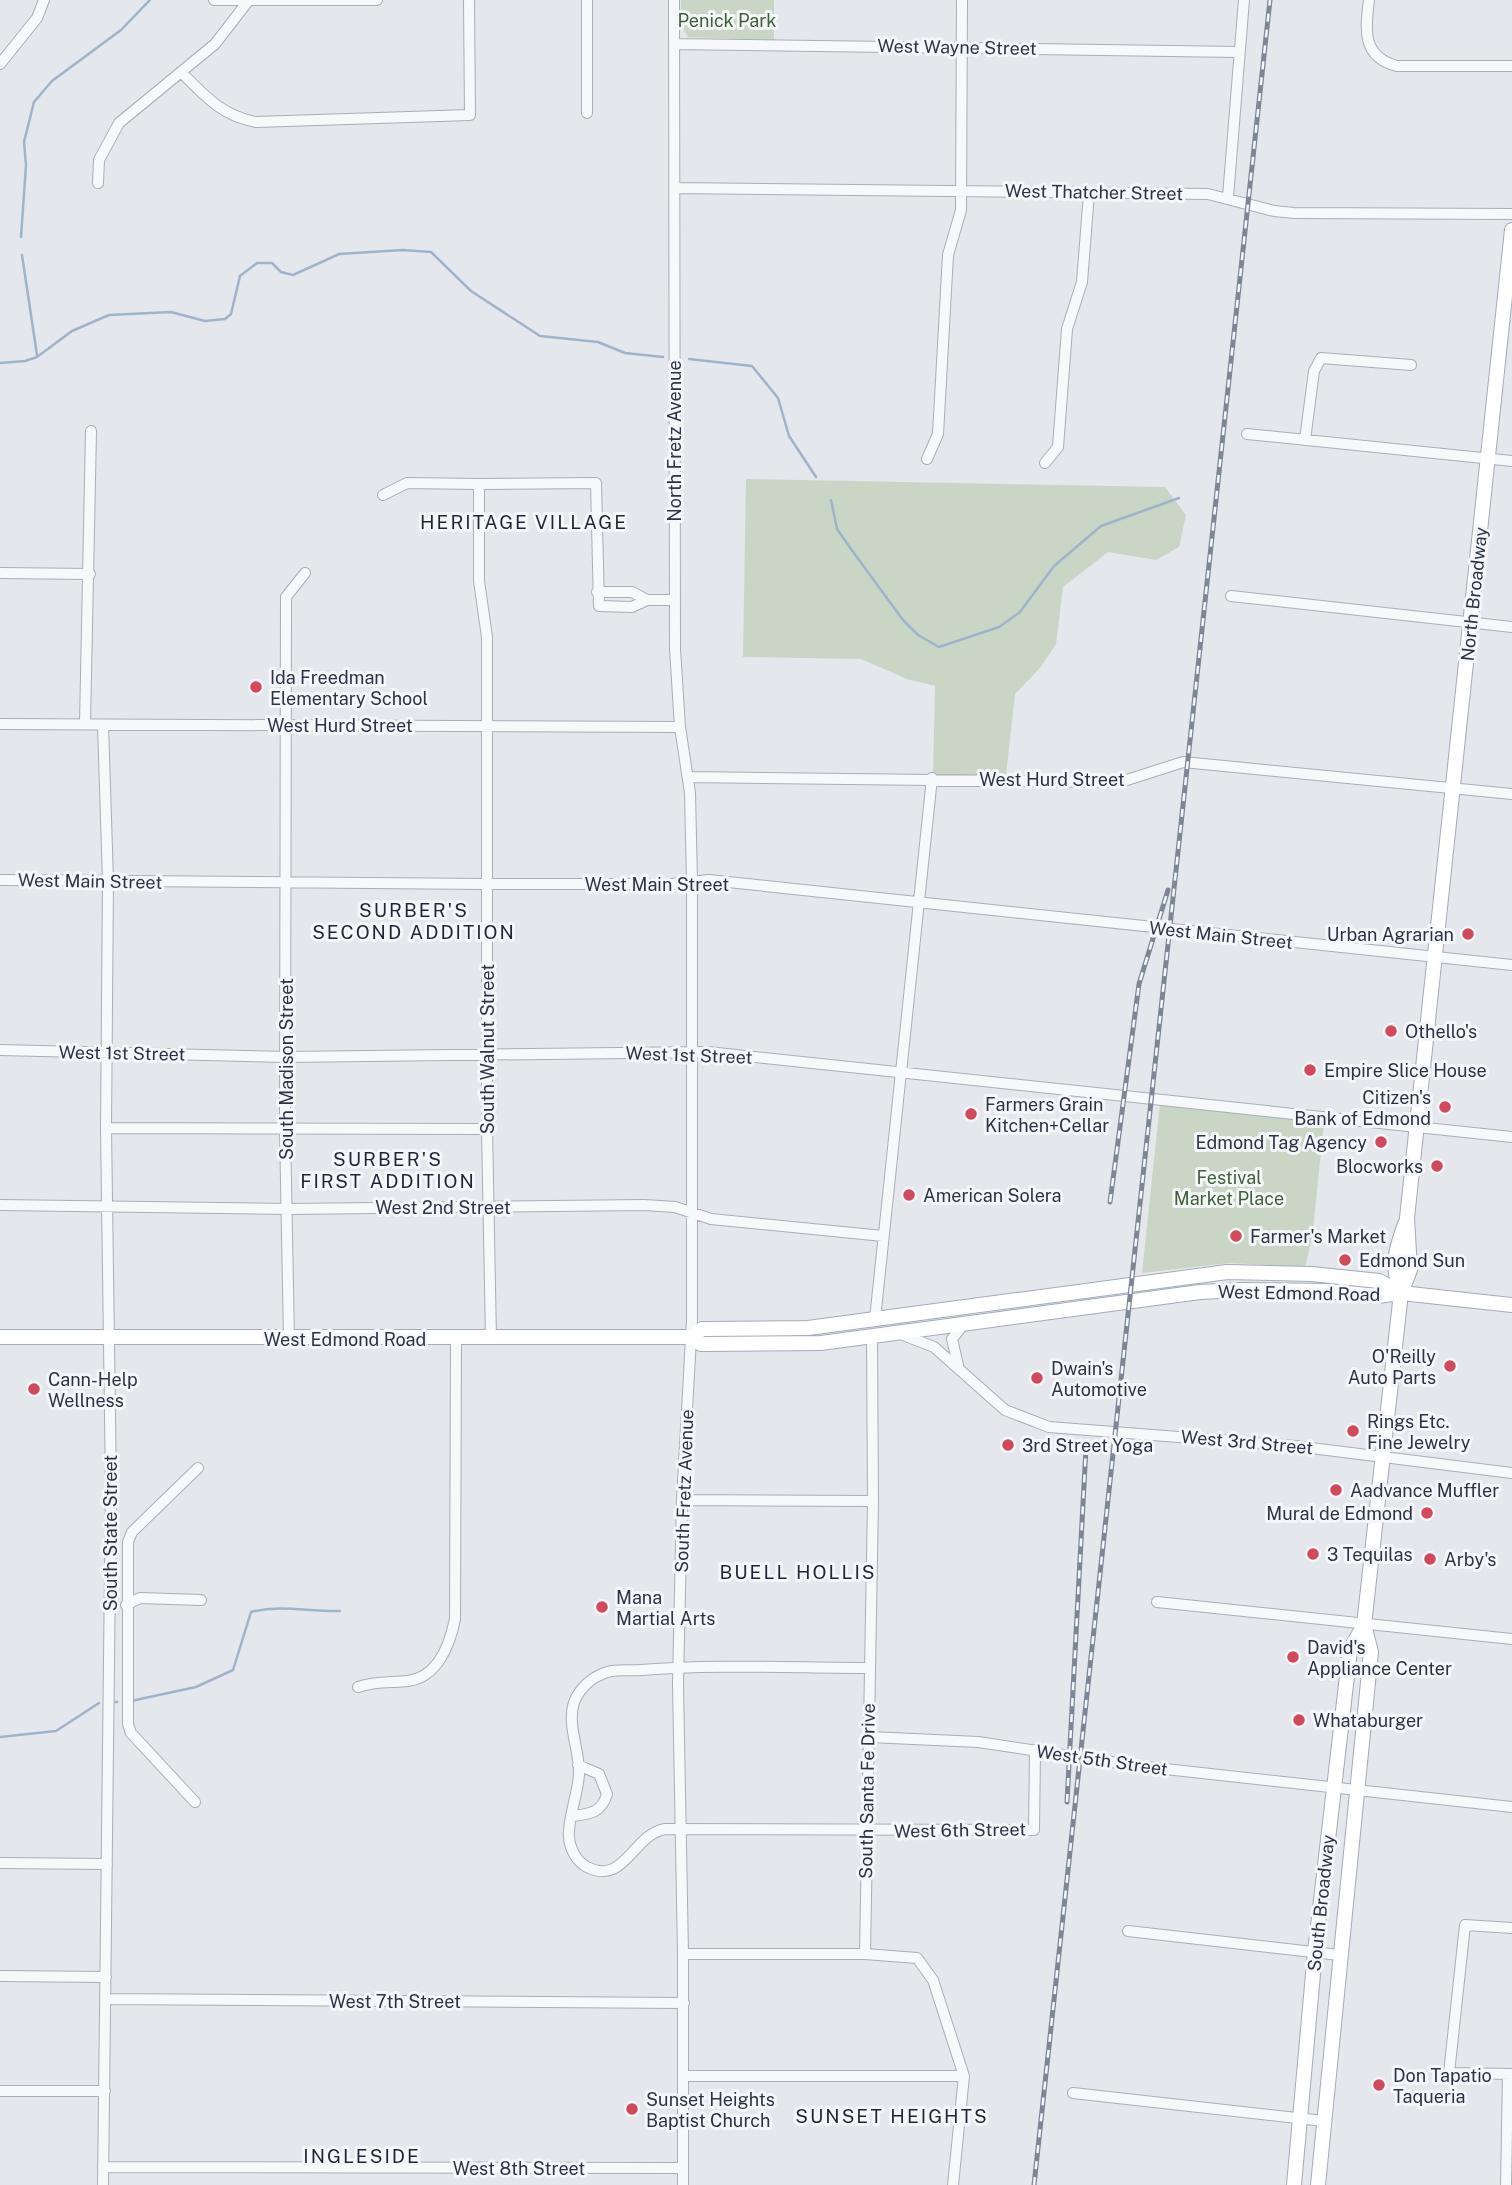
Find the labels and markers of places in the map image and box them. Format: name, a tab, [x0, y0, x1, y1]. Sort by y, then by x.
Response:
place label: Ida Freedman Elementary School	[270, 667, 428, 709]
marker: Ida Freedman Elementary School	[248, 679, 264, 695]
place label: Urban Agrarian	[1327, 924, 1454, 945]
marker: Urban Agrarian	[1460, 926, 1476, 942]
place label: Othello's	[1405, 1021, 1477, 1042]
marker: Othello's	[1383, 1023, 1399, 1039]
place label: Empire Slice House	[1324, 1060, 1487, 1081]
marker: Empire Slice House	[1302, 1062, 1318, 1078]
place label: Citizen's Bank of Edmond	[1294, 1087, 1431, 1129]
place label: Farmers Grain Kitchen+Cellar	[985, 1094, 1109, 1136]
marker: Citizen's Bank of Edmond	[1437, 1099, 1453, 1115]
marker: Farmers Grain Kitchen+Cellar	[963, 1106, 979, 1122]
place label: Edmond Tag Agency	[1195, 1132, 1367, 1153]
marker: Edmond Tag Agency	[1373, 1134, 1389, 1150]
place label: Blocworks	[1336, 1156, 1423, 1177]
marker: Blocworks	[1429, 1158, 1445, 1174]
place label: American Solera	[923, 1185, 1062, 1206]
marker: American Solera	[901, 1187, 917, 1203]
place label: Farmer's Market	[1250, 1226, 1386, 1247]
marker: Farmer's Market	[1228, 1228, 1244, 1244]
place label: Edmond Sun	[1359, 1250, 1465, 1271]
marker: Edmond Sun	[1337, 1252, 1353, 1268]
place label: O'Reilly Auto Parts	[1348, 1346, 1436, 1388]
place label: Dwain's Automotive	[1051, 1358, 1147, 1400]
marker: O'Reilly Auto Parts	[1442, 1358, 1458, 1374]
place label: Cann-Help Wellness	[48, 1369, 138, 1411]
marker: Dwain's Automotive	[1029, 1370, 1045, 1386]
marker: Cann-Help Wellness	[26, 1381, 42, 1397]
place label: Rings Etc. Fine Jewelry	[1367, 1411, 1471, 1453]
marker: Rings Etc. Fine Jewelry	[1345, 1423, 1361, 1439]
place label: 3rd Street Yoga	[1022, 1435, 1153, 1456]
marker: 3rd Street Yoga	[1000, 1437, 1016, 1453]
place label: Aadvance Muffler	[1350, 1480, 1499, 1501]
marker: Aadvance Muffler	[1328, 1482, 1344, 1498]
place label: Mural de Edmond	[1266, 1503, 1413, 1524]
marker: Mural de Edmond	[1419, 1505, 1435, 1521]
place label: 3 Tequilas	[1327, 1544, 1413, 1565]
marker: 3 Tequilas	[1305, 1546, 1321, 1562]
place label: Arby's	[1444, 1549, 1496, 1570]
marker: Arby's	[1422, 1551, 1438, 1567]
place label: Mana Martial Arts	[616, 1587, 715, 1629]
marker: Mana Martial Arts	[594, 1599, 610, 1615]
place label: David's Appliance Center	[1307, 1637, 1452, 1679]
marker: David's Appliance Center	[1285, 1649, 1301, 1665]
place label: Whataburger	[1313, 1710, 1423, 1731]
marker: Whataburger	[1291, 1712, 1307, 1728]
place label: Don Tapatio Taqueria	[1393, 2065, 1492, 2107]
marker: Don Tapatio Taqueria	[1371, 2077, 1387, 2093]
place label: Sunset Heights Baptist Church	[646, 2089, 775, 2131]
marker: Sunset Heights Baptist Church	[624, 2101, 640, 2117]

